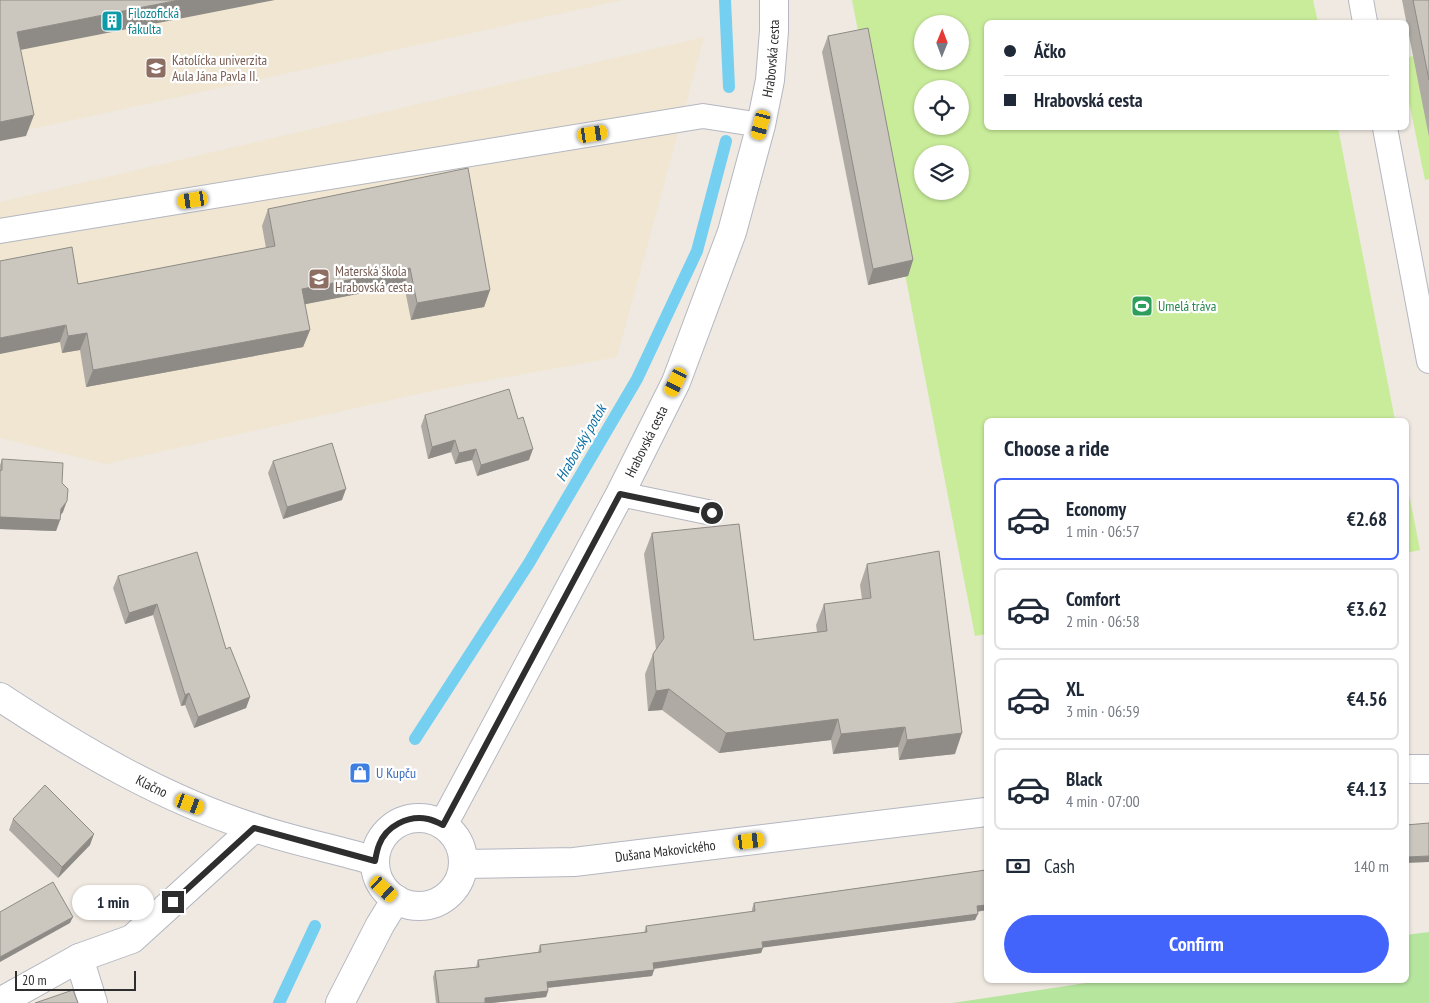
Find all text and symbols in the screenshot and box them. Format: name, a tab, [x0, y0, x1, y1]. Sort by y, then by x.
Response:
place label: Filozofická fakulta	[128, 4, 179, 38]
building icon: Filozofická fakulta	[100, 9, 124, 33]
north arrow	[914, 15, 969, 70]
map controls	[914, 15, 969, 200]
street label: Hrabovská cesta	[758, 20, 783, 99]
text: Áčko	[1034, 39, 1066, 63]
place label: Katolícka univerzita Aula Jána Pavla II.	[172, 51, 267, 85]
school or university icon: Katolícka univerzita Aula Jána Pavla II.	[144, 56, 168, 80]
button: locate	[914, 80, 969, 135]
text: Hrabovská cesta	[1034, 88, 1143, 112]
car	[749, 109, 772, 141]
car	[577, 124, 608, 144]
button: layers	[914, 145, 969, 200]
car	[177, 190, 208, 210]
place label: Materská škola Hrabovská cesta	[335, 262, 413, 296]
school or university icon: Materská škola Hrabovská cesta	[307, 267, 331, 291]
sports icon: Umelá tráva	[1130, 294, 1154, 318]
place label: Umelá tráva	[1158, 297, 1216, 315]
car	[662, 365, 689, 399]
water label: Hrabovský potok	[551, 399, 611, 484]
street label: Hrabovská cesta	[621, 403, 672, 480]
text: Choose a ride	[1004, 434, 1109, 462]
icon: car	[1006, 497, 1051, 542]
text: Economy	[1066, 497, 1126, 521]
route start	[701, 502, 723, 524]
text: €2.68	[1347, 507, 1387, 531]
text: 1 min · 06:57	[1066, 521, 1140, 541]
icon: car	[1006, 587, 1051, 632]
text: Comfort	[1066, 587, 1120, 611]
text: €3.62	[1347, 597, 1387, 621]
text: 2 min · 06:58	[1066, 611, 1140, 631]
icon: car	[1006, 677, 1051, 722]
text: XL	[1066, 677, 1084, 701]
text: €4.56	[1347, 687, 1387, 711]
text: 3 min · 06:59	[1066, 701, 1140, 721]
shop icon: U Kupču	[348, 761, 372, 785]
place label: U Kupču	[376, 764, 416, 782]
icon: car	[1006, 767, 1051, 812]
text: Black	[1066, 767, 1102, 791]
street label: Klačno	[133, 771, 170, 801]
text: €4.13	[1347, 777, 1387, 801]
text: 4 min · 07:00	[1066, 791, 1140, 811]
car	[173, 792, 206, 816]
car	[734, 832, 765, 850]
street label: Dušana Makovického	[614, 836, 717, 866]
icon: cash	[1004, 852, 1032, 880]
text: Cash	[1044, 854, 1075, 878]
text: 140 m	[1354, 856, 1389, 876]
car	[367, 873, 400, 905]
callout: 1 min	[73, 884, 156, 920]
route end	[162, 891, 184, 913]
text: 1 min	[97, 892, 129, 912]
button: Confirm	[1004, 915, 1389, 973]
scale bar	[15, 968, 136, 991]
text: 20 m	[22, 971, 47, 989]

